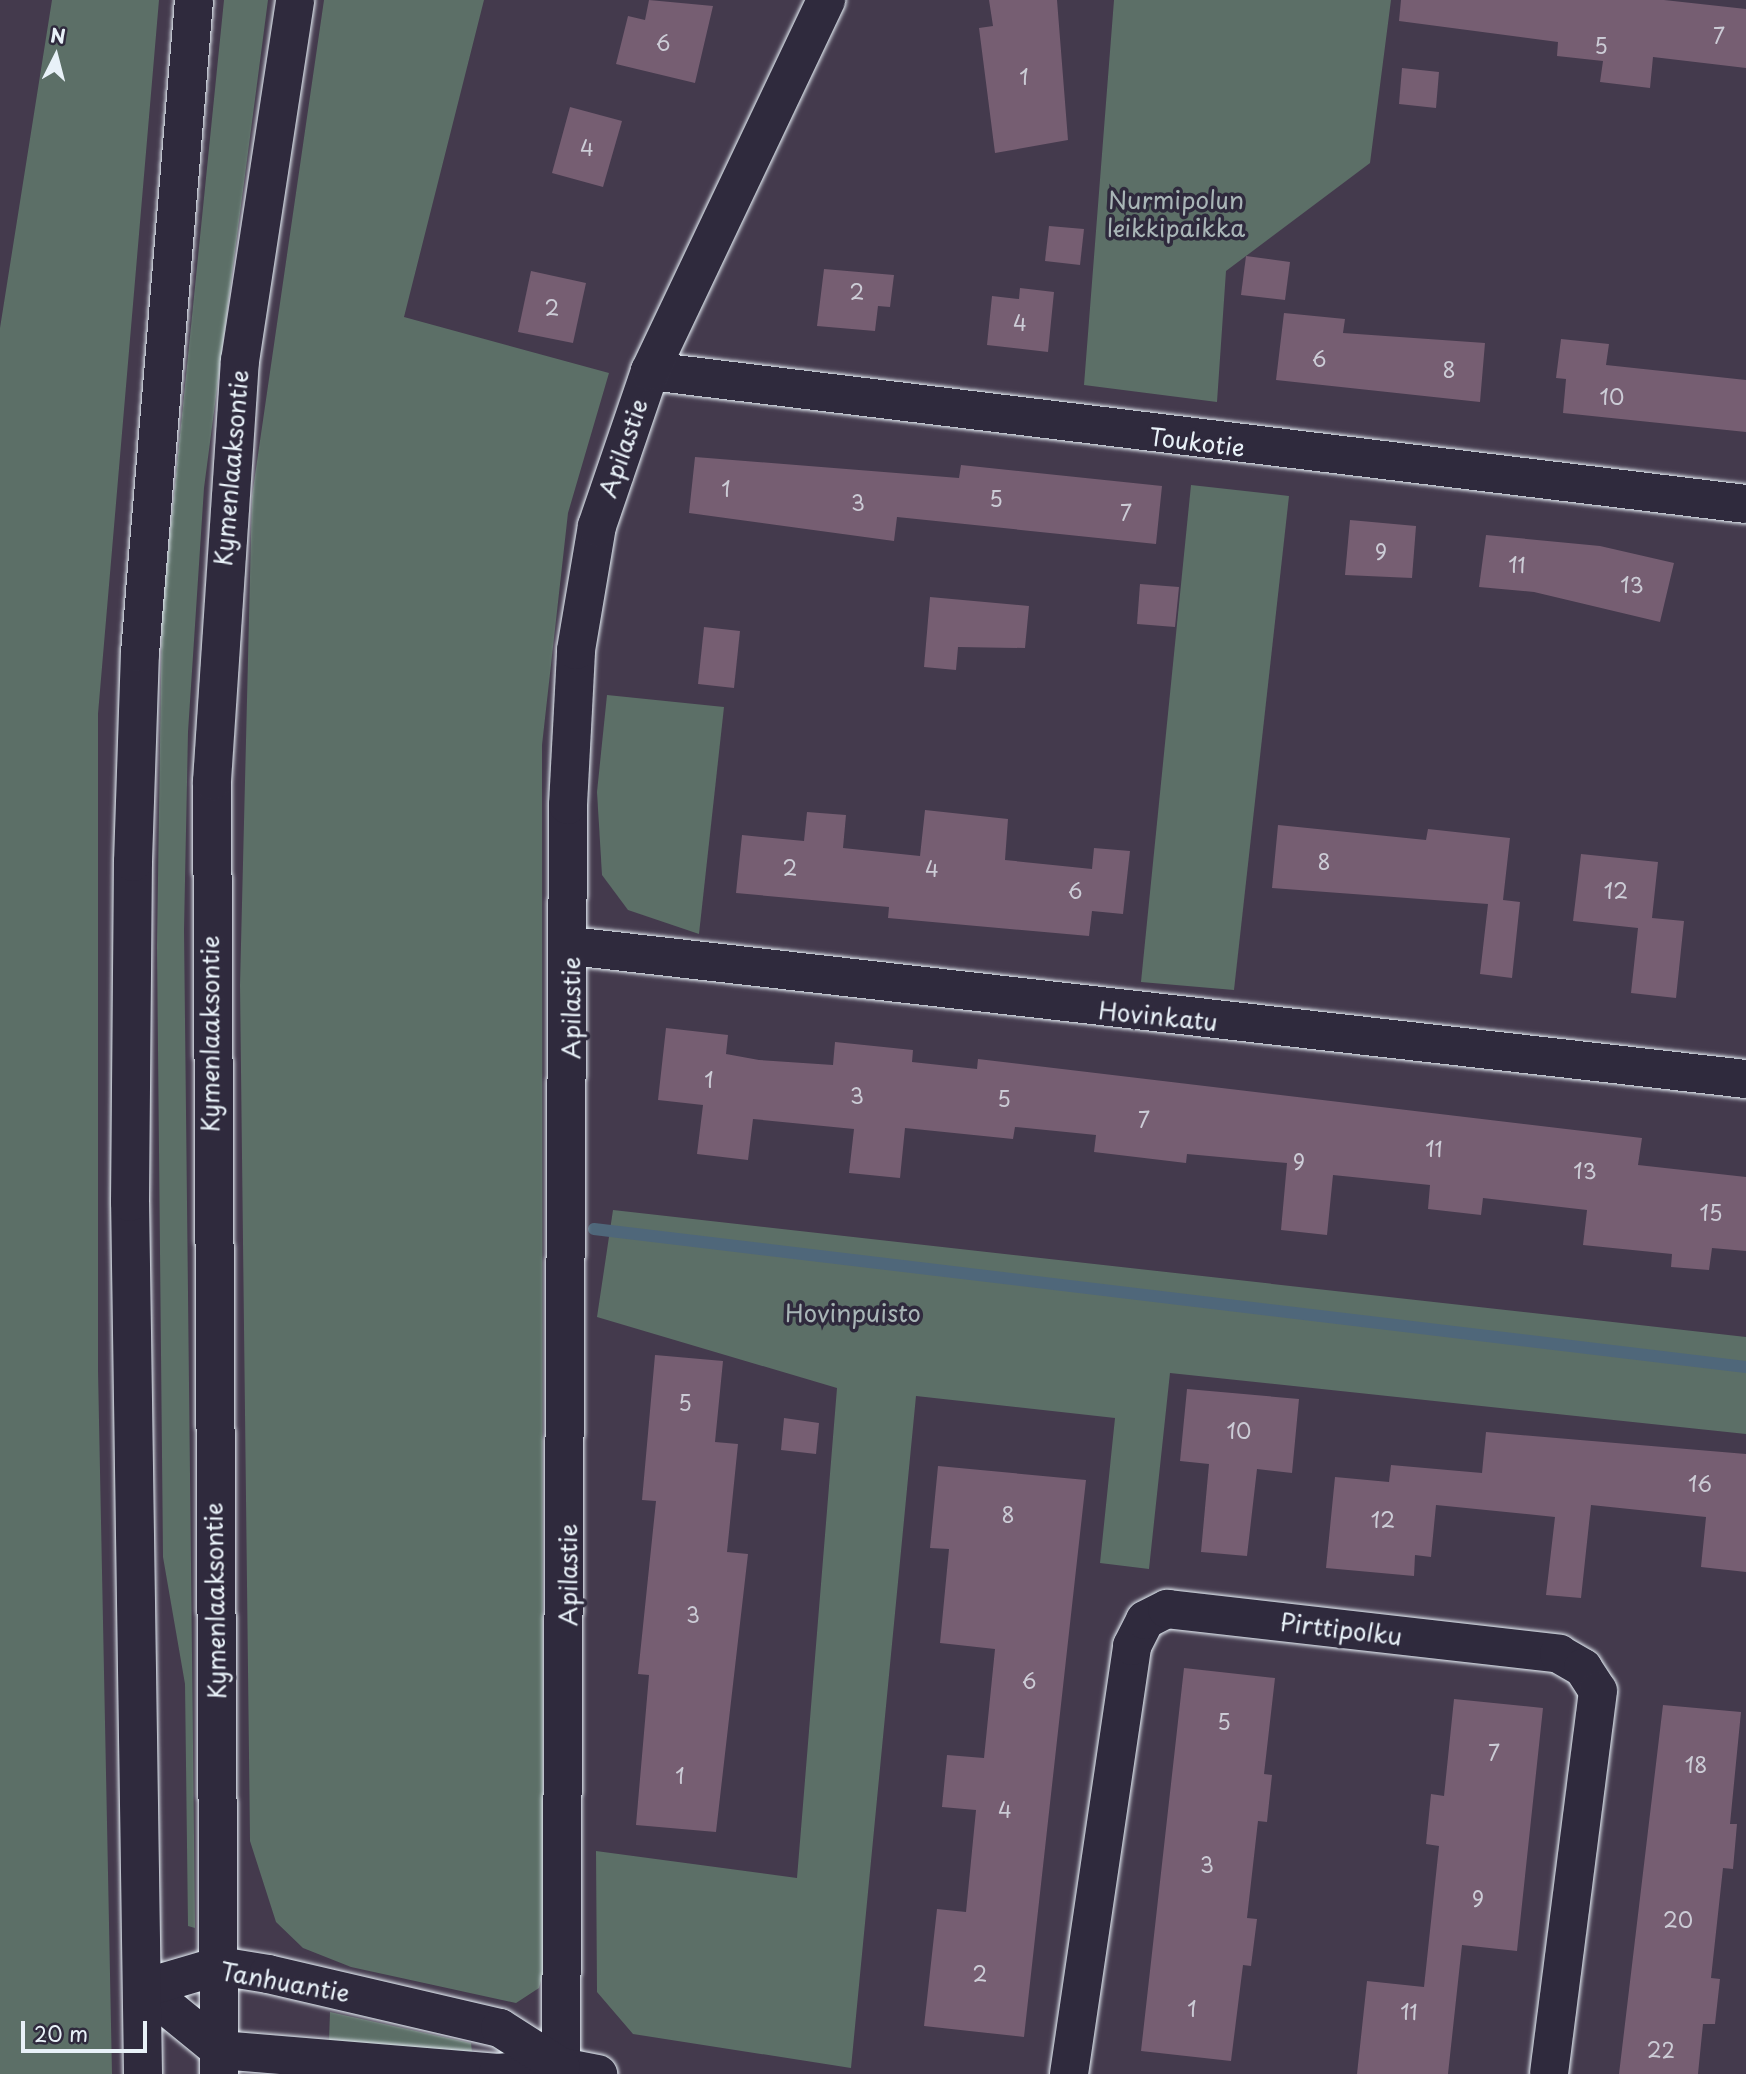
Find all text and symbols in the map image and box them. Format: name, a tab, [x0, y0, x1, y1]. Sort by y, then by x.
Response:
text: N	[49, 20, 67, 50]
north arrow	[21, 21, 91, 91]
house number: 7	[1713, 22, 1725, 48]
house number: 6	[656, 29, 670, 55]
house number: 5	[1594, 32, 1608, 58]
house number: 1	[1019, 63, 1029, 89]
house number: 4	[580, 134, 594, 160]
park label: Nurmipolun leikkipaikka	[1107, 186, 1245, 242]
house number: 2	[850, 278, 864, 304]
house number: 2	[545, 294, 559, 320]
house number: 4	[1013, 309, 1027, 335]
house number: 6	[1312, 345, 1326, 371]
house number: 8	[1442, 356, 1456, 382]
street label: Kymenlaaksontie	[208, 369, 254, 567]
house number: 10	[1600, 383, 1624, 409]
street label: Apilastie	[593, 395, 653, 501]
street label: Toukotie	[1148, 422, 1246, 462]
house number: 1	[721, 475, 731, 501]
house number: 5	[989, 485, 1003, 511]
house number: 3	[851, 489, 865, 515]
house number: 7	[1120, 499, 1132, 525]
house number: 9	[1375, 538, 1387, 564]
house number: 11	[1508, 551, 1526, 577]
house number: 13	[1620, 571, 1644, 597]
house number: 8	[1317, 848, 1331, 874]
house number: 2	[783, 854, 797, 880]
house number: 4	[925, 855, 939, 881]
house number: 6	[1068, 877, 1082, 903]
house number: 12	[1604, 877, 1628, 903]
street label: Kymenlaaksontie	[196, 936, 224, 1132]
street label: Apilastie	[557, 957, 585, 1059]
street label: Hovinkatu	[1097, 995, 1219, 1037]
house number: 1	[704, 1066, 714, 1092]
house number: 3	[850, 1082, 864, 1108]
house number: 5	[997, 1085, 1011, 1111]
house number: 7	[1138, 1106, 1150, 1132]
house number: 11	[1425, 1135, 1443, 1161]
house number: 9	[1293, 1148, 1305, 1174]
house number: 13	[1573, 1157, 1597, 1183]
house number: 15	[1700, 1199, 1722, 1225]
park label: Hovinpuisto	[785, 1299, 921, 1327]
house number: 5	[678, 1389, 692, 1415]
house number: 10	[1227, 1417, 1251, 1443]
house number: 16	[1688, 1470, 1712, 1496]
house number: 8	[1001, 1501, 1015, 1527]
street label: Kymenlaaksontie	[199, 1502, 231, 1700]
house number: 12	[1371, 1506, 1395, 1532]
street label: Apilastie	[554, 1524, 582, 1626]
house number: 3	[686, 1601, 700, 1627]
street label: Pirttipolku	[1278, 1607, 1404, 1651]
house number: 6	[1022, 1667, 1036, 1693]
house number: 5	[1217, 1708, 1231, 1734]
house number: 7	[1488, 1739, 1500, 1765]
house number: 18	[1685, 1751, 1707, 1777]
house number: 1	[675, 1762, 685, 1788]
house number: 4	[998, 1796, 1012, 1822]
house number: 3	[1200, 1851, 1214, 1877]
house number: 9	[1472, 1885, 1484, 1911]
house number: 20	[1663, 1906, 1693, 1932]
street label: Tanhuantie	[218, 1956, 352, 2008]
house number: 2	[973, 1960, 987, 1986]
house number: 1	[1187, 1995, 1197, 2021]
house number: 11	[1400, 1998, 1418, 2024]
scale bar	[24, 2008, 150, 2052]
text: 20 m	[34, 2017, 88, 2049]
house number: 22	[1647, 2036, 1675, 2062]

